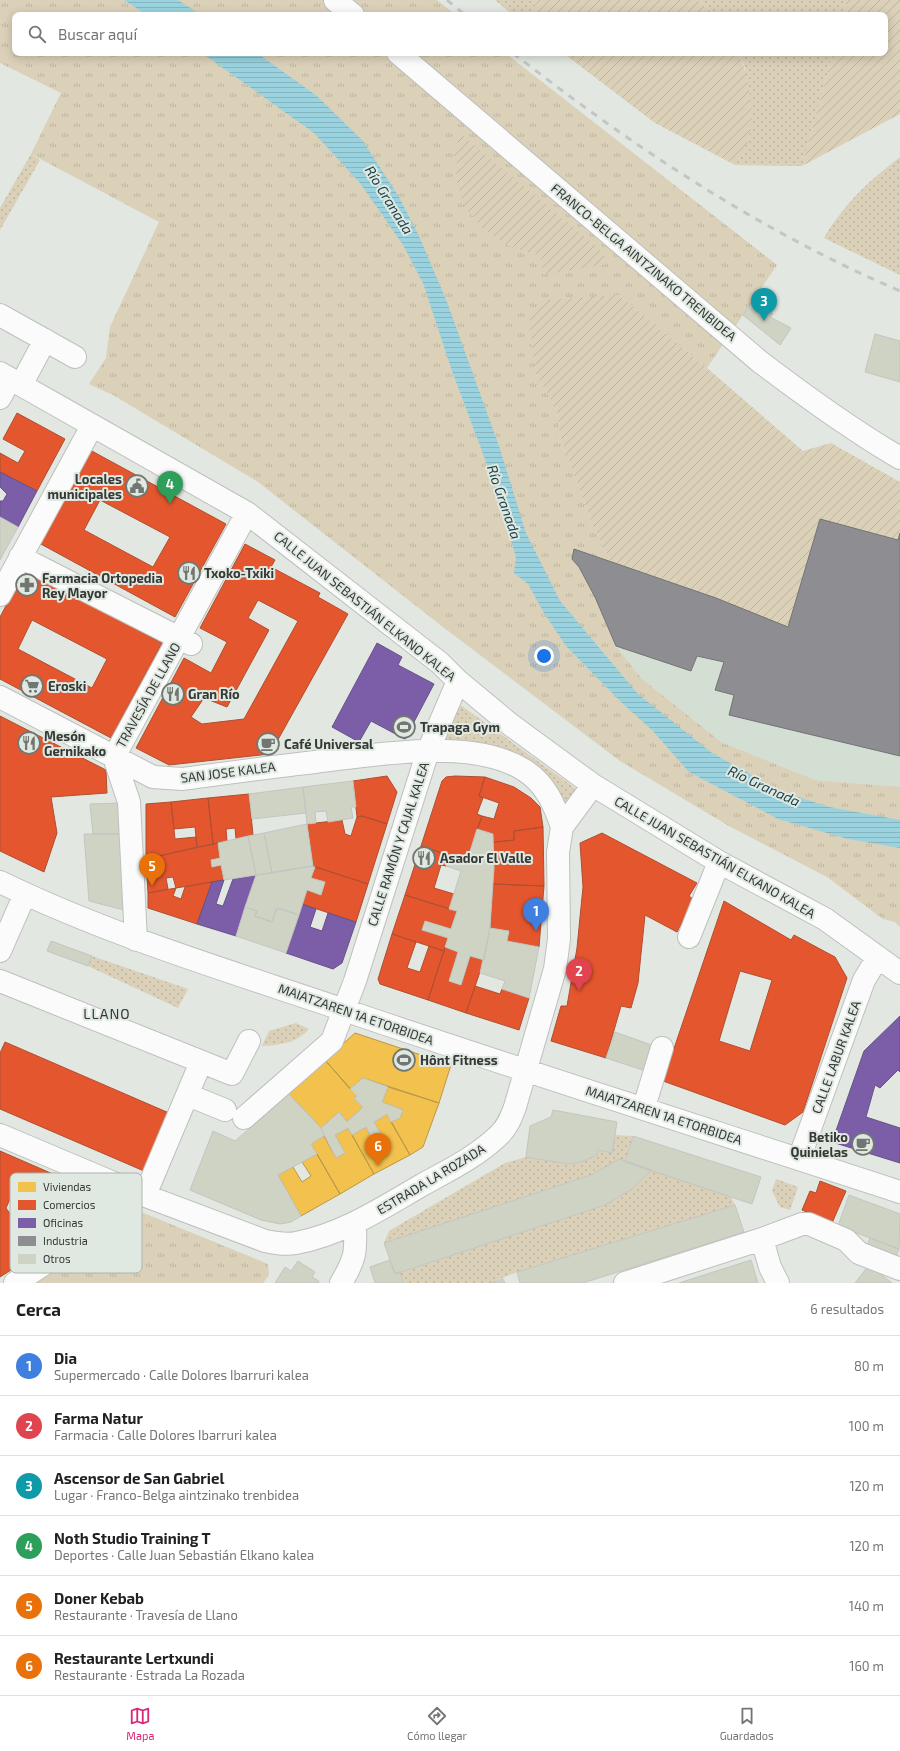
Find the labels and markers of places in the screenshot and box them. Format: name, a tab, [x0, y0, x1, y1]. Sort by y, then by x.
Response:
pin: 3	[751, 288, 777, 321]
place label: Locales municipales	[48, 471, 122, 502]
pin: 4	[157, 471, 183, 504]
public building icon: Locales municipales	[124, 473, 150, 499]
restaurant icon: Txoko-Txiki	[176, 560, 202, 586]
place label: Txoko-Txiki	[204, 565, 274, 581]
place label: Farmacia Ortopedia Rey Mayor	[42, 570, 163, 601]
pharmacy icon: Farmacia Ortopedia Rey Mayor	[14, 572, 40, 598]
supermarket icon: Eroski	[19, 673, 45, 699]
place label: Eroski	[48, 678, 86, 694]
restaurant icon: Gran Río	[160, 681, 186, 707]
place label: Gran Río	[188, 686, 240, 702]
sports icon: Trapaga Gym	[391, 714, 417, 740]
place label: Trapaga Gym	[420, 719, 500, 735]
place label: Mesón Gernikako	[44, 728, 106, 759]
restaurant icon: Mesón Gernikako	[16, 730, 42, 756]
cafe icon: Café Universal	[255, 731, 281, 757]
place label: Café Universal	[284, 736, 374, 752]
restaurant icon: Asador El Valle	[411, 845, 437, 871]
place label: Asador El Valle	[440, 850, 532, 866]
pin: 5	[139, 853, 165, 886]
pin: 1	[523, 898, 549, 931]
pin: 2	[566, 958, 592, 991]
sports icon: Hônt Fitness	[391, 1047, 417, 1073]
place label: Hônt Fitness	[420, 1052, 498, 1068]
place label: Betiko Quinielas	[790, 1129, 848, 1161]
cafe icon: Betiko Quinielas	[850, 1131, 876, 1157]
pin: 6	[365, 1133, 391, 1166]

